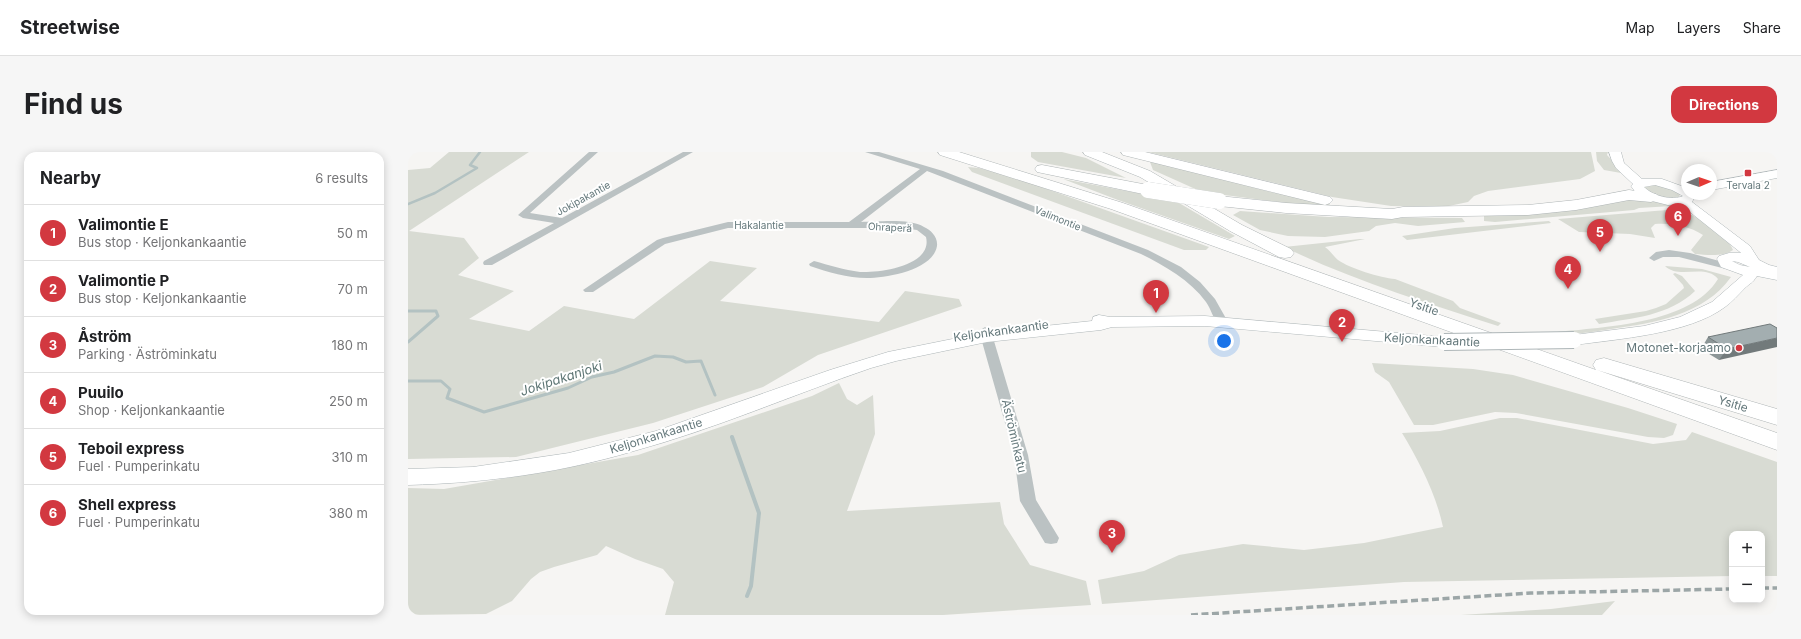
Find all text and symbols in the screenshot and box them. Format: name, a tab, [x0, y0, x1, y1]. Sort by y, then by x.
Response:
text: Streetwise	[20, 16, 120, 39]
text: Map	[1626, 19, 1655, 36]
text: Layers	[1677, 19, 1721, 36]
text: Share	[1743, 19, 1781, 36]
button: Directions	[1671, 86, 1777, 123]
text: Find us	[24, 87, 123, 121]
north arrow	[1681, 164, 1717, 200]
text: Nearby	[40, 168, 101, 188]
marker: Tervala 2	[1743, 168, 1753, 178]
text: 6 results	[315, 170, 368, 186]
street label: Jokipakantie	[554, 178, 612, 218]
place label: Tervala 2	[1726, 179, 1770, 191]
street label: Valimontie	[1033, 203, 1083, 233]
pin: 6	[1665, 203, 1691, 236]
text: Valimontie E	[78, 215, 169, 234]
street label: Hakalantie	[734, 219, 784, 231]
pin: 5	[1587, 219, 1613, 252]
street label: Ohraperä	[868, 220, 912, 234]
text: 1	[50, 225, 56, 241]
text: 50 m	[337, 225, 368, 241]
text: Bus stop · Keljonkankaantie	[78, 234, 247, 250]
pin: 4	[1555, 256, 1581, 289]
text: Valimontie P	[78, 271, 169, 290]
pin: 1	[1143, 280, 1169, 313]
text: 2	[49, 281, 57, 297]
text: 70 m	[338, 281, 368, 297]
text: Bus stop · Keljonkankaantie	[78, 290, 247, 306]
street label: Ysitie	[1407, 294, 1441, 319]
pin: 2	[1329, 309, 1355, 342]
street label: Keljonkankaantie	[952, 316, 1050, 345]
text: Åström	[78, 327, 132, 346]
street label: Keljonkankaantie	[1384, 329, 1480, 350]
your location	[1214, 331, 1234, 351]
text: 3	[49, 337, 57, 353]
text: 180 m	[331, 337, 368, 353]
place label: Motonet-korjaamo	[1626, 340, 1731, 355]
marker: Motonet-korjaamo	[1734, 343, 1744, 353]
text: Parking · Äströminkatu	[78, 346, 217, 362]
water label: Jokipakanjoki	[518, 357, 605, 399]
text: Puuilo	[78, 383, 124, 402]
street label: Ysitie	[1716, 392, 1750, 415]
text: 4	[49, 393, 57, 409]
text: 250 m	[329, 393, 368, 409]
street label: Äströminkatu	[999, 398, 1030, 474]
text: Shop · Keljonkankaantie	[78, 402, 225, 418]
street label: Keljonkankaantie	[608, 414, 704, 457]
text: Teboil express	[78, 439, 184, 458]
text: 5	[49, 449, 57, 465]
text: 310 m	[331, 449, 368, 465]
text: Fuel · Pumperinkatu	[78, 458, 200, 474]
text: Shell express	[78, 495, 176, 514]
text: 6	[49, 505, 57, 521]
text: 380 m	[329, 505, 368, 521]
text: Fuel · Pumperinkatu	[78, 514, 200, 530]
pin: 3	[1099, 520, 1125, 553]
map controls	[1729, 531, 1765, 603]
button: +	[1729, 531, 1765, 567]
button: −	[1729, 567, 1765, 603]

